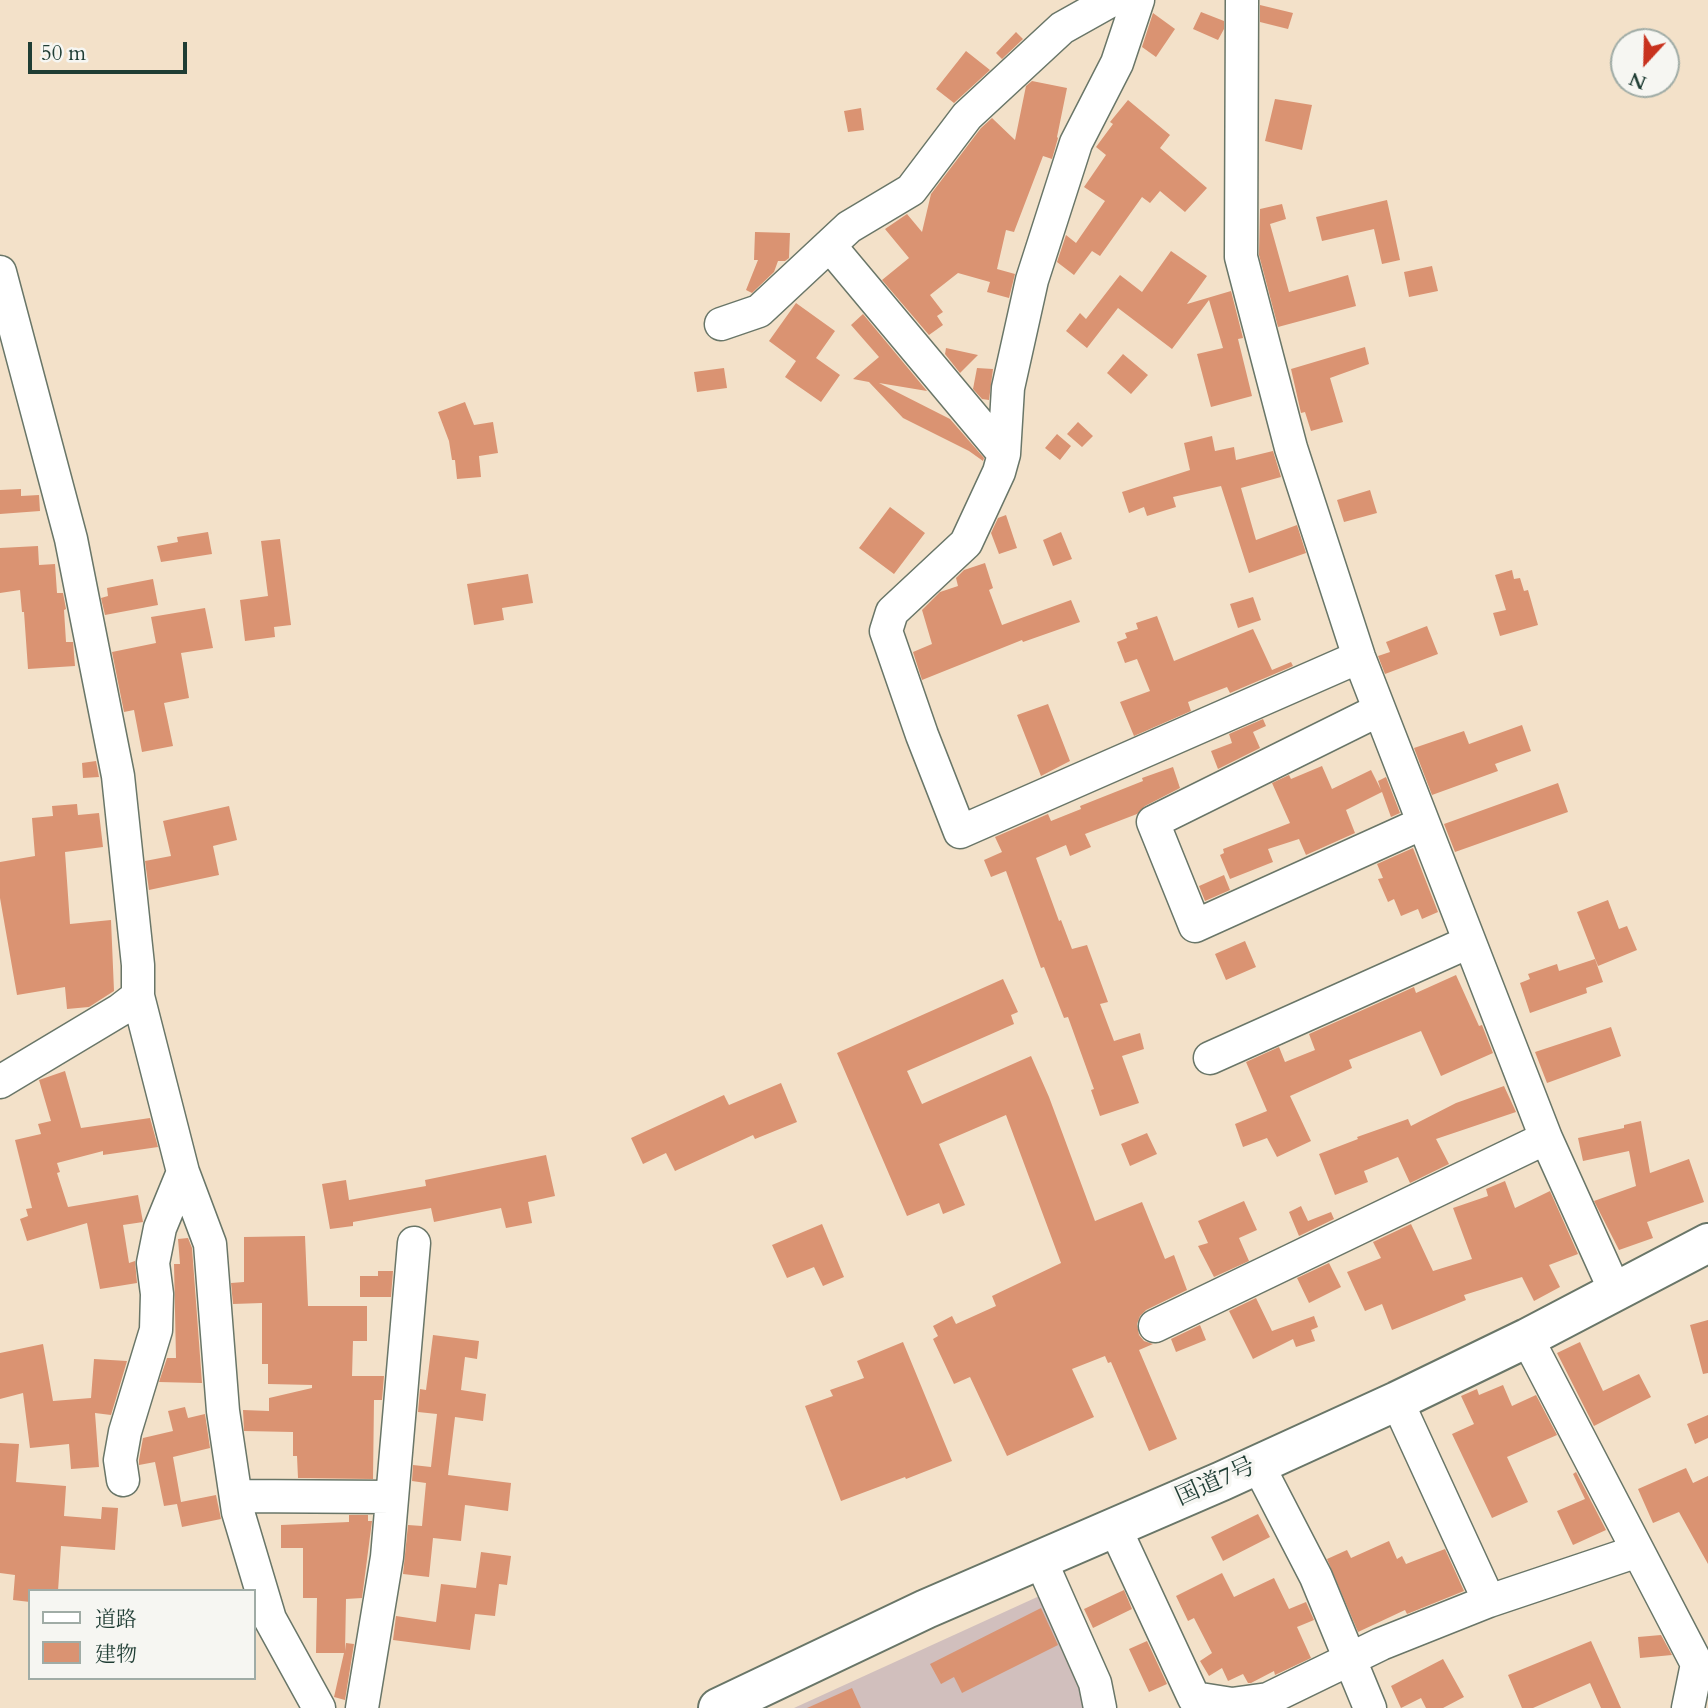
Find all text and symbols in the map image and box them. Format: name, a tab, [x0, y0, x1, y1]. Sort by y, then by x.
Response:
scale bar	[32, 28, 191, 72]
north arrow	[1610, 28, 1680, 98]
text: 50 m	[41, 39, 86, 68]
text: N	[1625, 65, 1650, 96]
street label: 国道7号	[1172, 1453, 1260, 1513]
legend	[28, 1589, 256, 1680]
text: 道路	[95, 1605, 137, 1634]
text: 建物	[95, 1640, 137, 1669]

